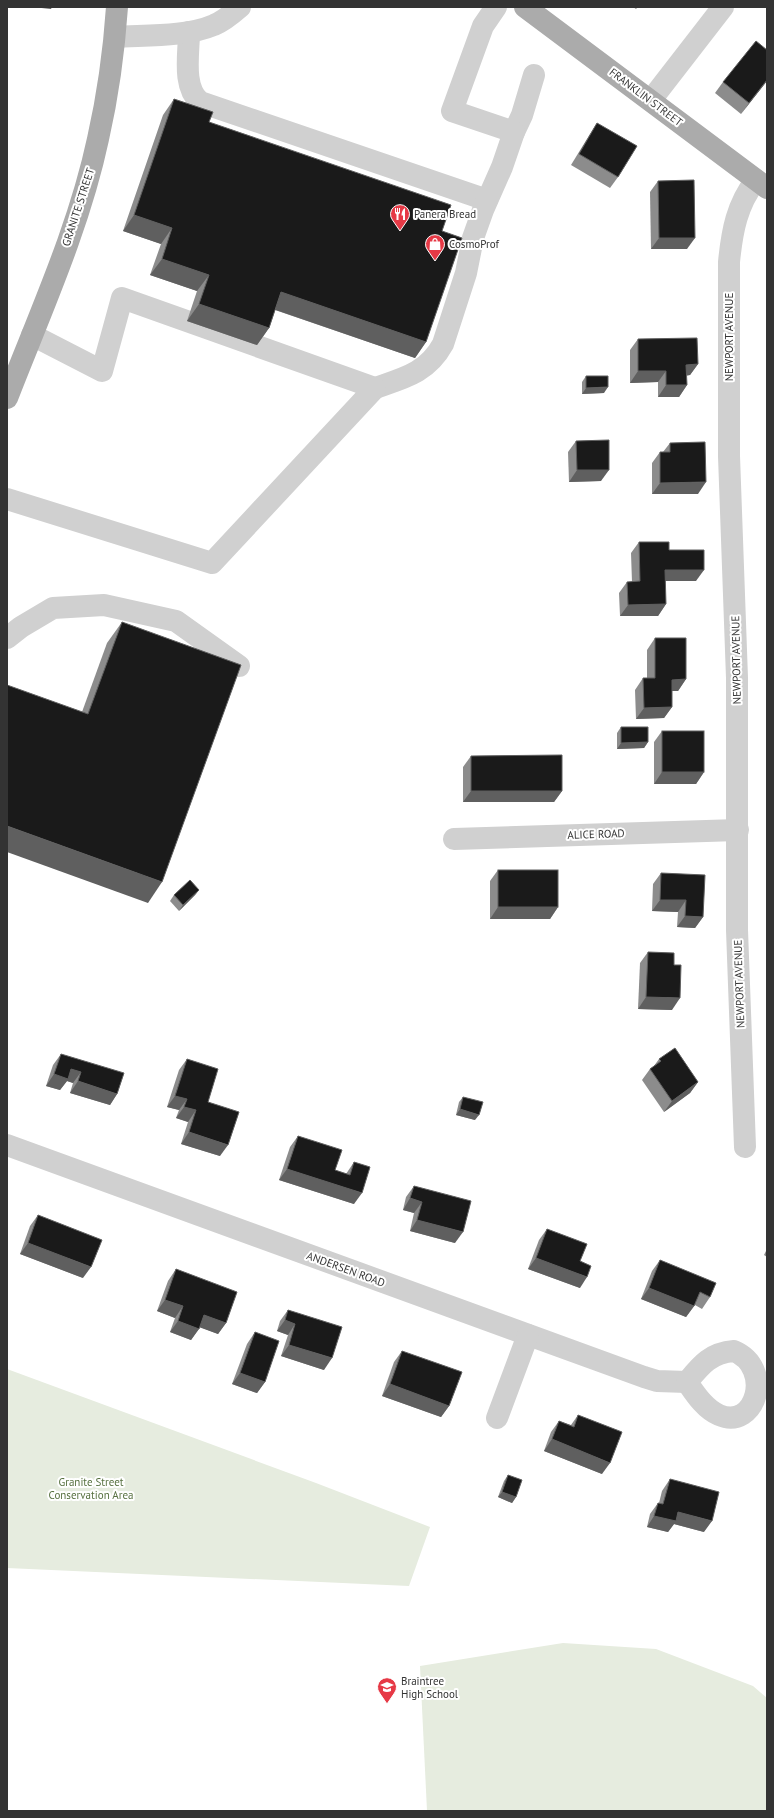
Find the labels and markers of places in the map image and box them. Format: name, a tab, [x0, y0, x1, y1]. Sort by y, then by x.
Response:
restaurant icon: Panera Bread	[389, 203, 411, 231]
place label: Panera Bread	[414, 207, 476, 221]
shop icon: CosmoProf	[424, 233, 446, 261]
place label: CosmoProf	[449, 237, 500, 251]
place label: Braintree High School	[401, 1674, 459, 1701]
school or university icon: Braintree High School	[376, 1676, 398, 1704]

